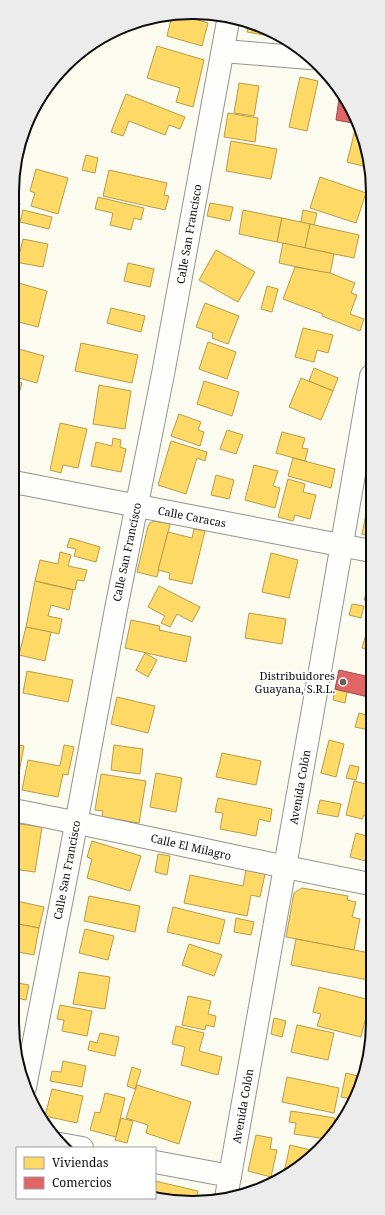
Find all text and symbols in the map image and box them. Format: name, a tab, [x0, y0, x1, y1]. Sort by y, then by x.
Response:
street label: Calle San Francisco	[172, 183, 205, 285]
street label: Calle San Francisco	[109, 501, 144, 603]
street label: Calle Caracas	[157, 503, 228, 530]
place label: Distribuidores Guayana, S.R.L.	[255, 668, 335, 696]
marker: Distribuidores Guayana, S.R.L.	[338, 677, 348, 687]
street label: Avenida Colón	[286, 748, 313, 826]
street label: Calle San Francisco	[50, 819, 84, 921]
street label: Calle El Milagro	[149, 830, 233, 863]
street label: Avenida Colón	[229, 1067, 256, 1145]
legend	[16, 1147, 156, 1199]
text: Viviendas	[52, 1154, 108, 1171]
text: Comercios	[52, 1174, 112, 1191]

